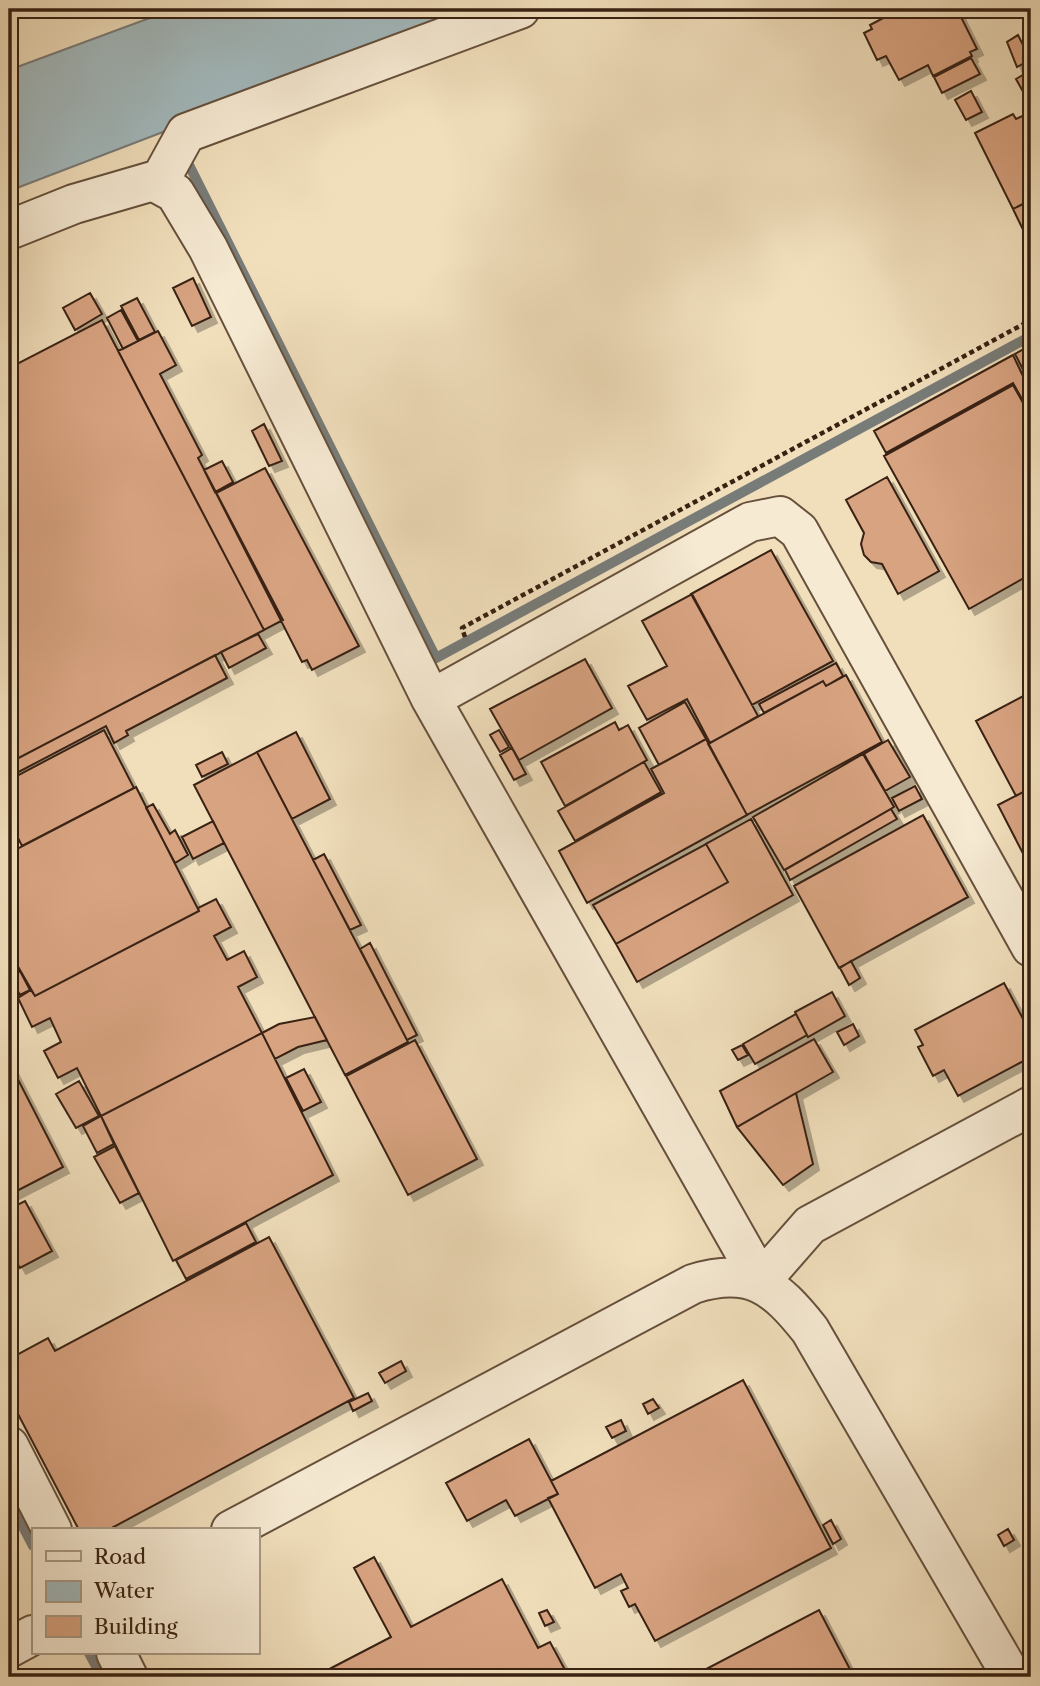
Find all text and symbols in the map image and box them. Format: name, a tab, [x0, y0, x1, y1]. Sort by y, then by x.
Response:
legend	[32, 1528, 259, 1654]
text: Road	[94, 1544, 146, 1569]
text: Water	[93, 1578, 154, 1603]
text: Building	[94, 1614, 179, 1639]

